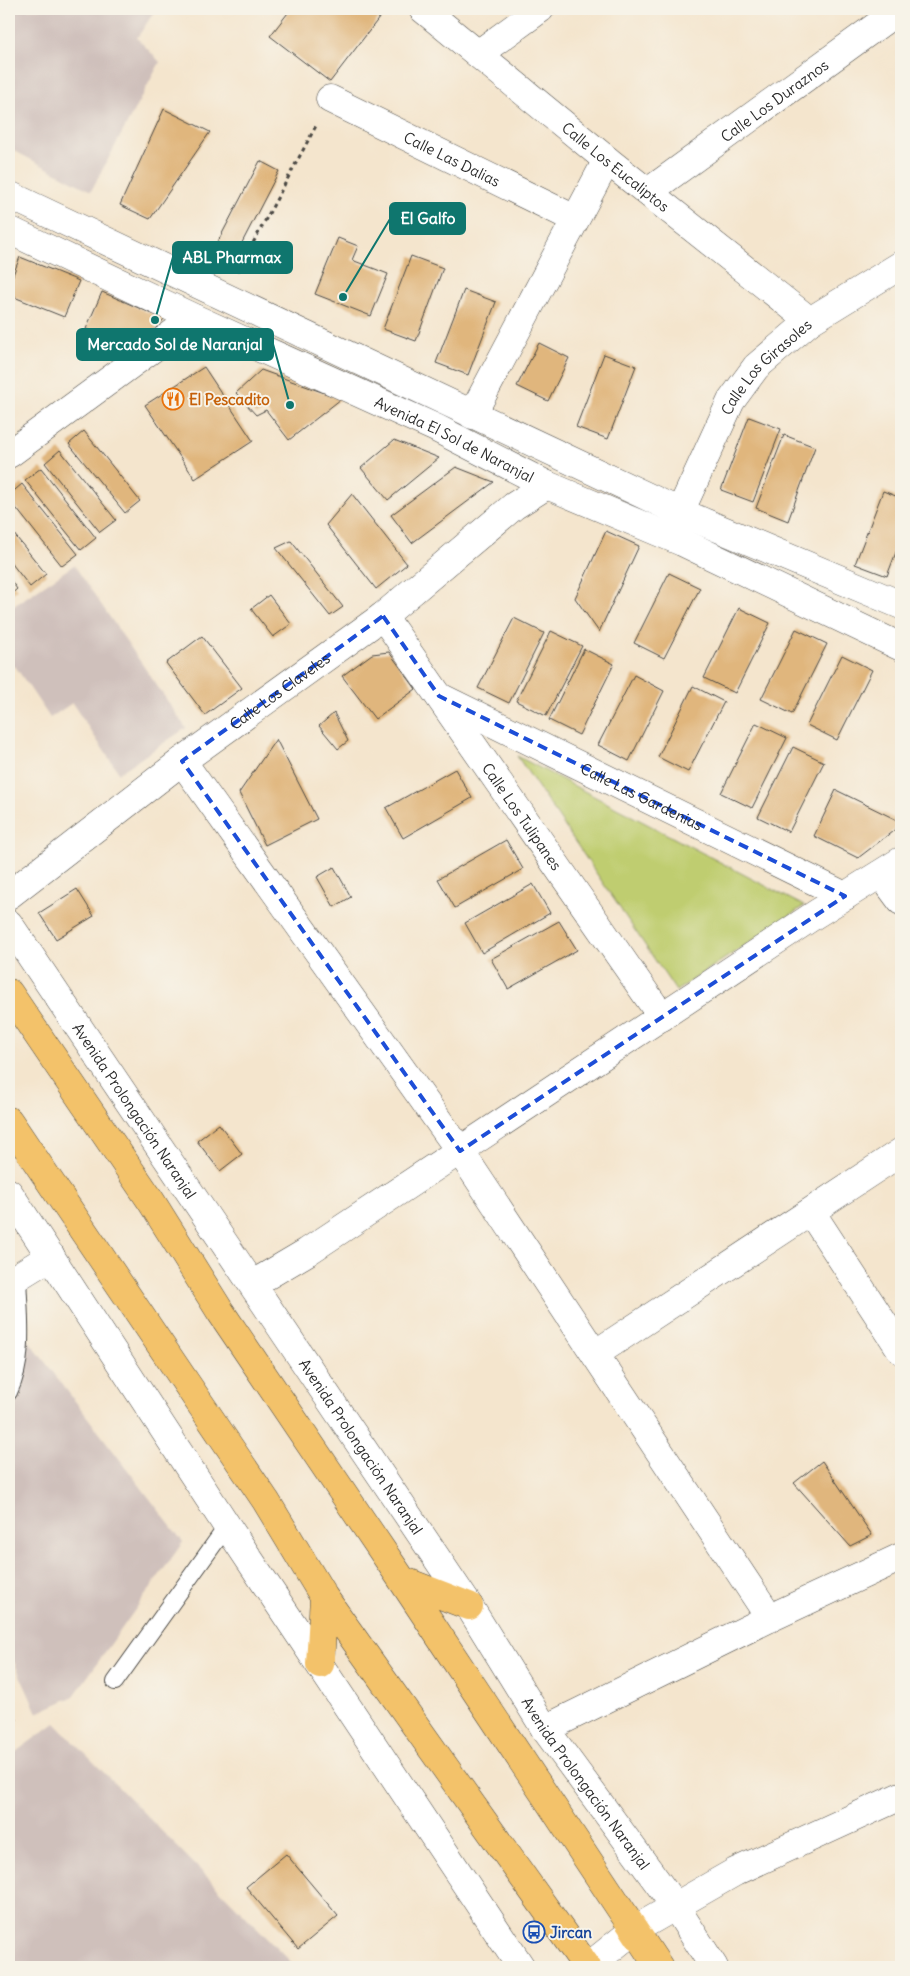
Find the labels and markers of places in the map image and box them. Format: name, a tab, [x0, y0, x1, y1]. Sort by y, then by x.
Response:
callout: El Galfo	[390, 203, 465, 234]
callout: ABL Pharmax	[173, 242, 292, 273]
callout: Mercado Sol de Naranjal	[77, 329, 273, 360]
restaurant icon: El Pescadito	[161, 387, 185, 411]
place label: El Pescadito	[189, 390, 270, 409]
bus stop icon: Jircan	[522, 1920, 546, 1944]
place label: Jircan	[550, 1923, 592, 1942]

